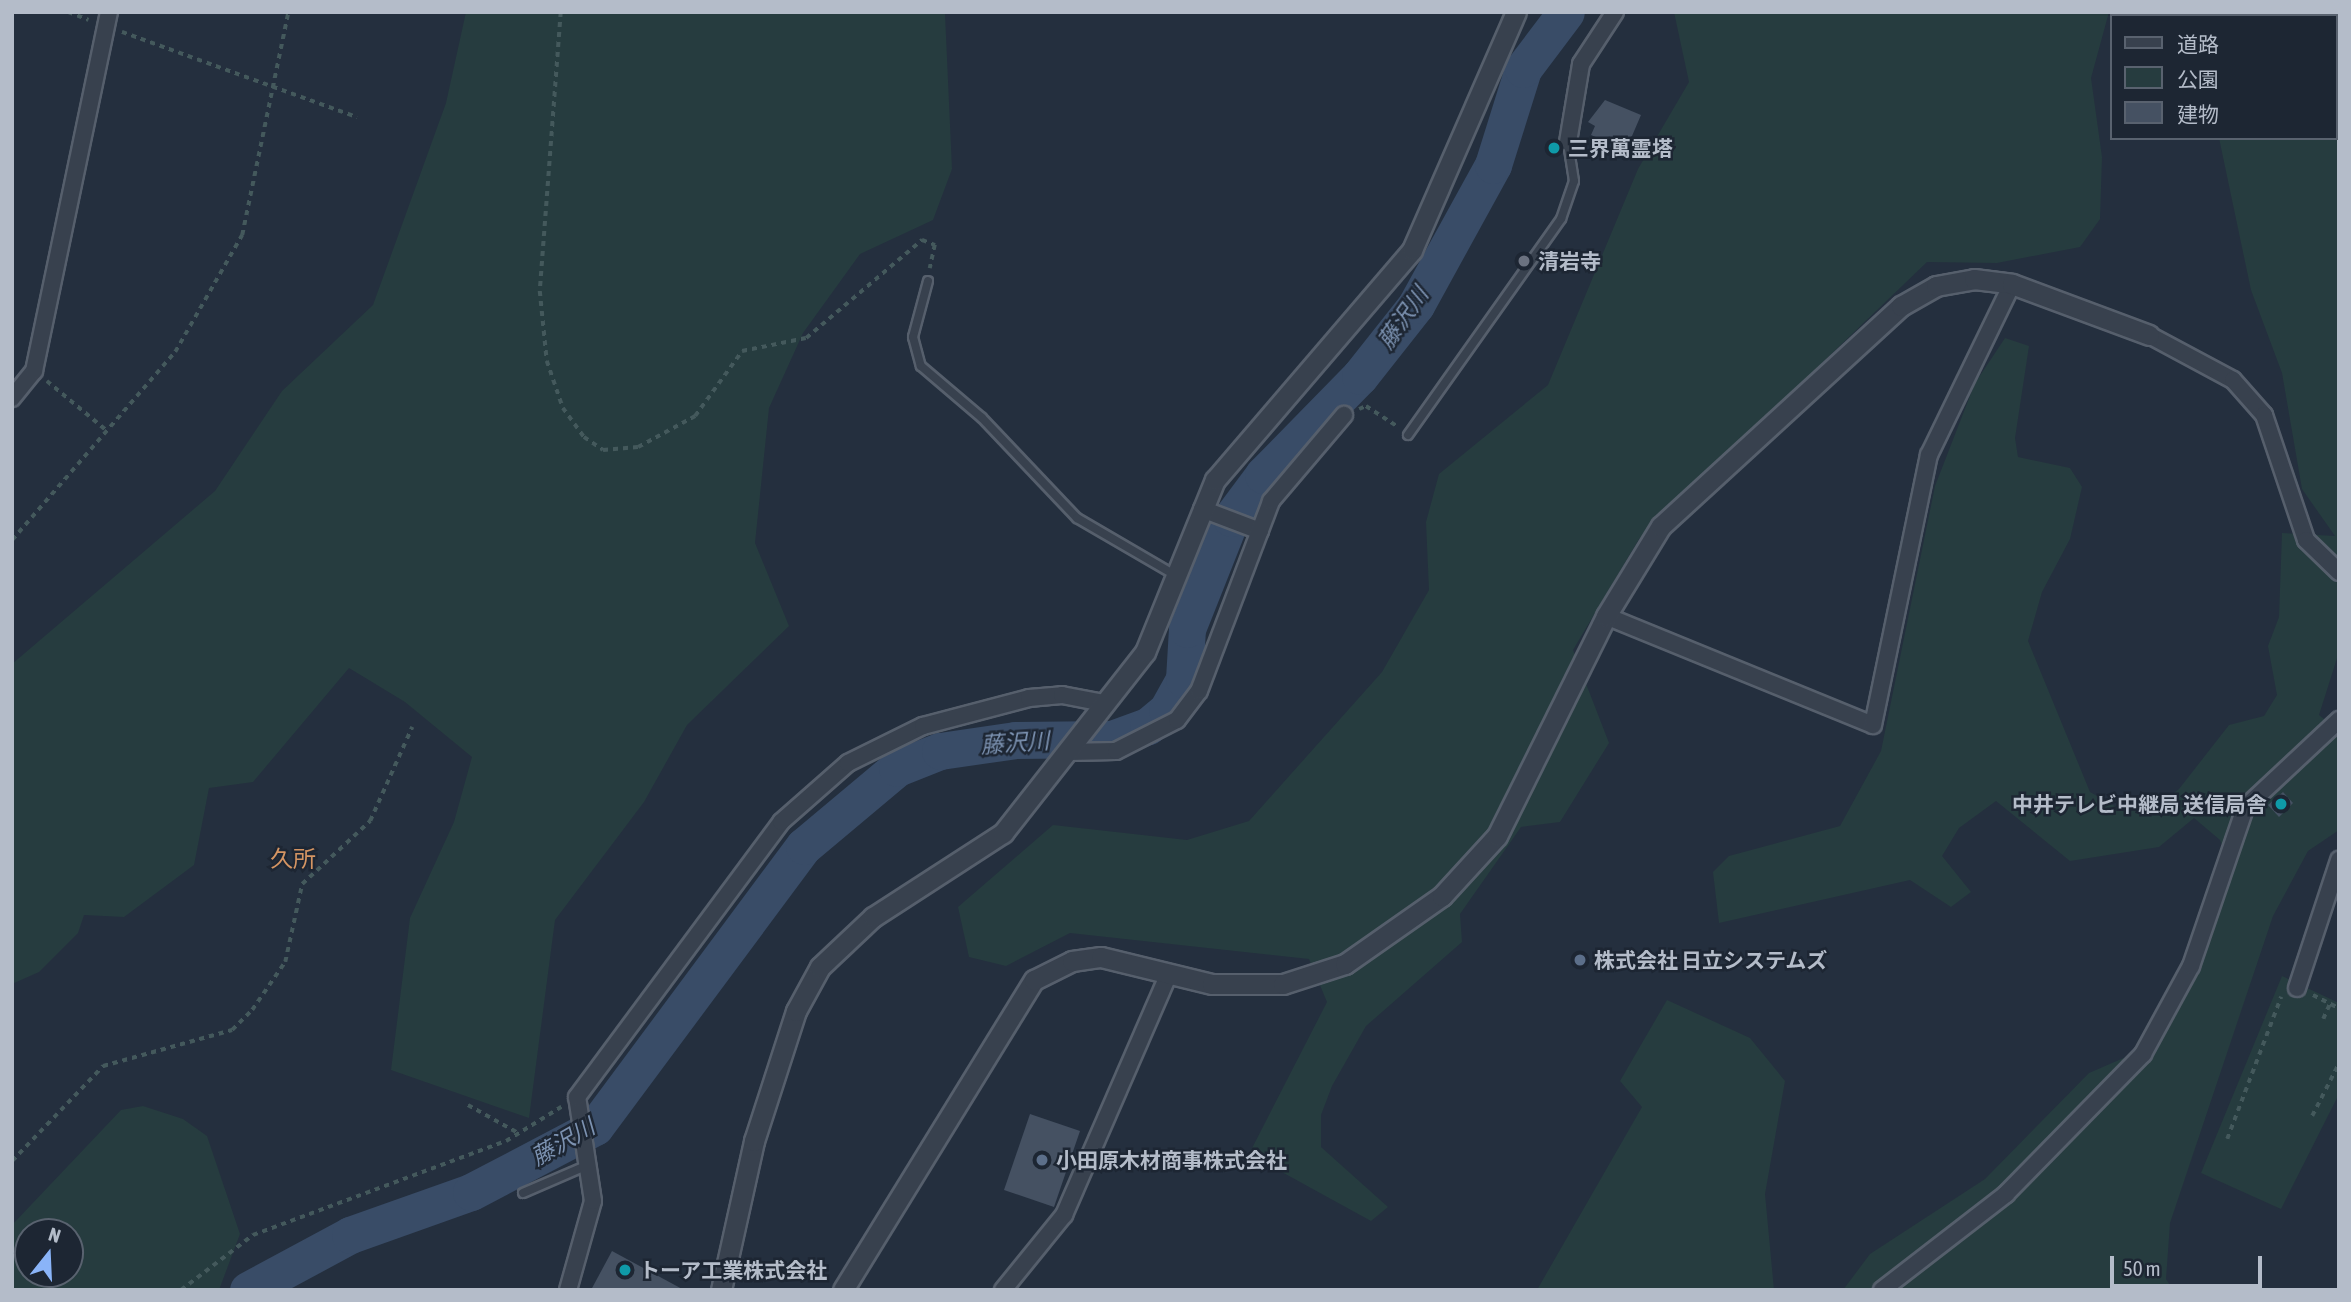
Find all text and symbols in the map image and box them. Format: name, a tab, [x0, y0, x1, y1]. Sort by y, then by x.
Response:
legend	[2110, 14, 2337, 140]
text: 道路	[2177, 32, 2219, 56]
text: 公園	[2177, 67, 2219, 91]
text: 建物	[2177, 102, 2219, 126]
place label: 三界萬霊塔	[1568, 135, 1673, 161]
marker: 三界萬霊塔	[1546, 140, 1562, 156]
place label: 清岩寺	[1538, 248, 1601, 274]
marker: 清岩寺	[1516, 253, 1532, 269]
water label: 藤沢川	[1372, 282, 1434, 354]
water label: 藤沢川	[980, 727, 1050, 759]
place label: 中井テレビ中継局 送信局舎	[2012, 791, 2267, 817]
marker: 中井テレビ中継局 送信局舎	[2273, 796, 2289, 812]
district label: 久所	[270, 845, 316, 873]
place label: 株式会社 日立システムズ	[1594, 947, 1828, 973]
marker: 株式会社 日立システムズ	[1572, 952, 1588, 968]
water label: 藤沢川	[526, 1113, 600, 1171]
place label: 小田原木材商事株式会社	[1056, 1147, 1287, 1173]
marker: 小田原木材商事株式会社	[1034, 1152, 1050, 1168]
north arrow	[14, 1218, 84, 1288]
text: N	[46, 1223, 64, 1247]
scale bar	[2113, 1242, 2265, 1286]
text: 50 m	[2123, 1256, 2161, 1280]
place label: トーア工業株式会社	[639, 1257, 828, 1283]
marker: トーア工業株式会社	[617, 1262, 633, 1278]

